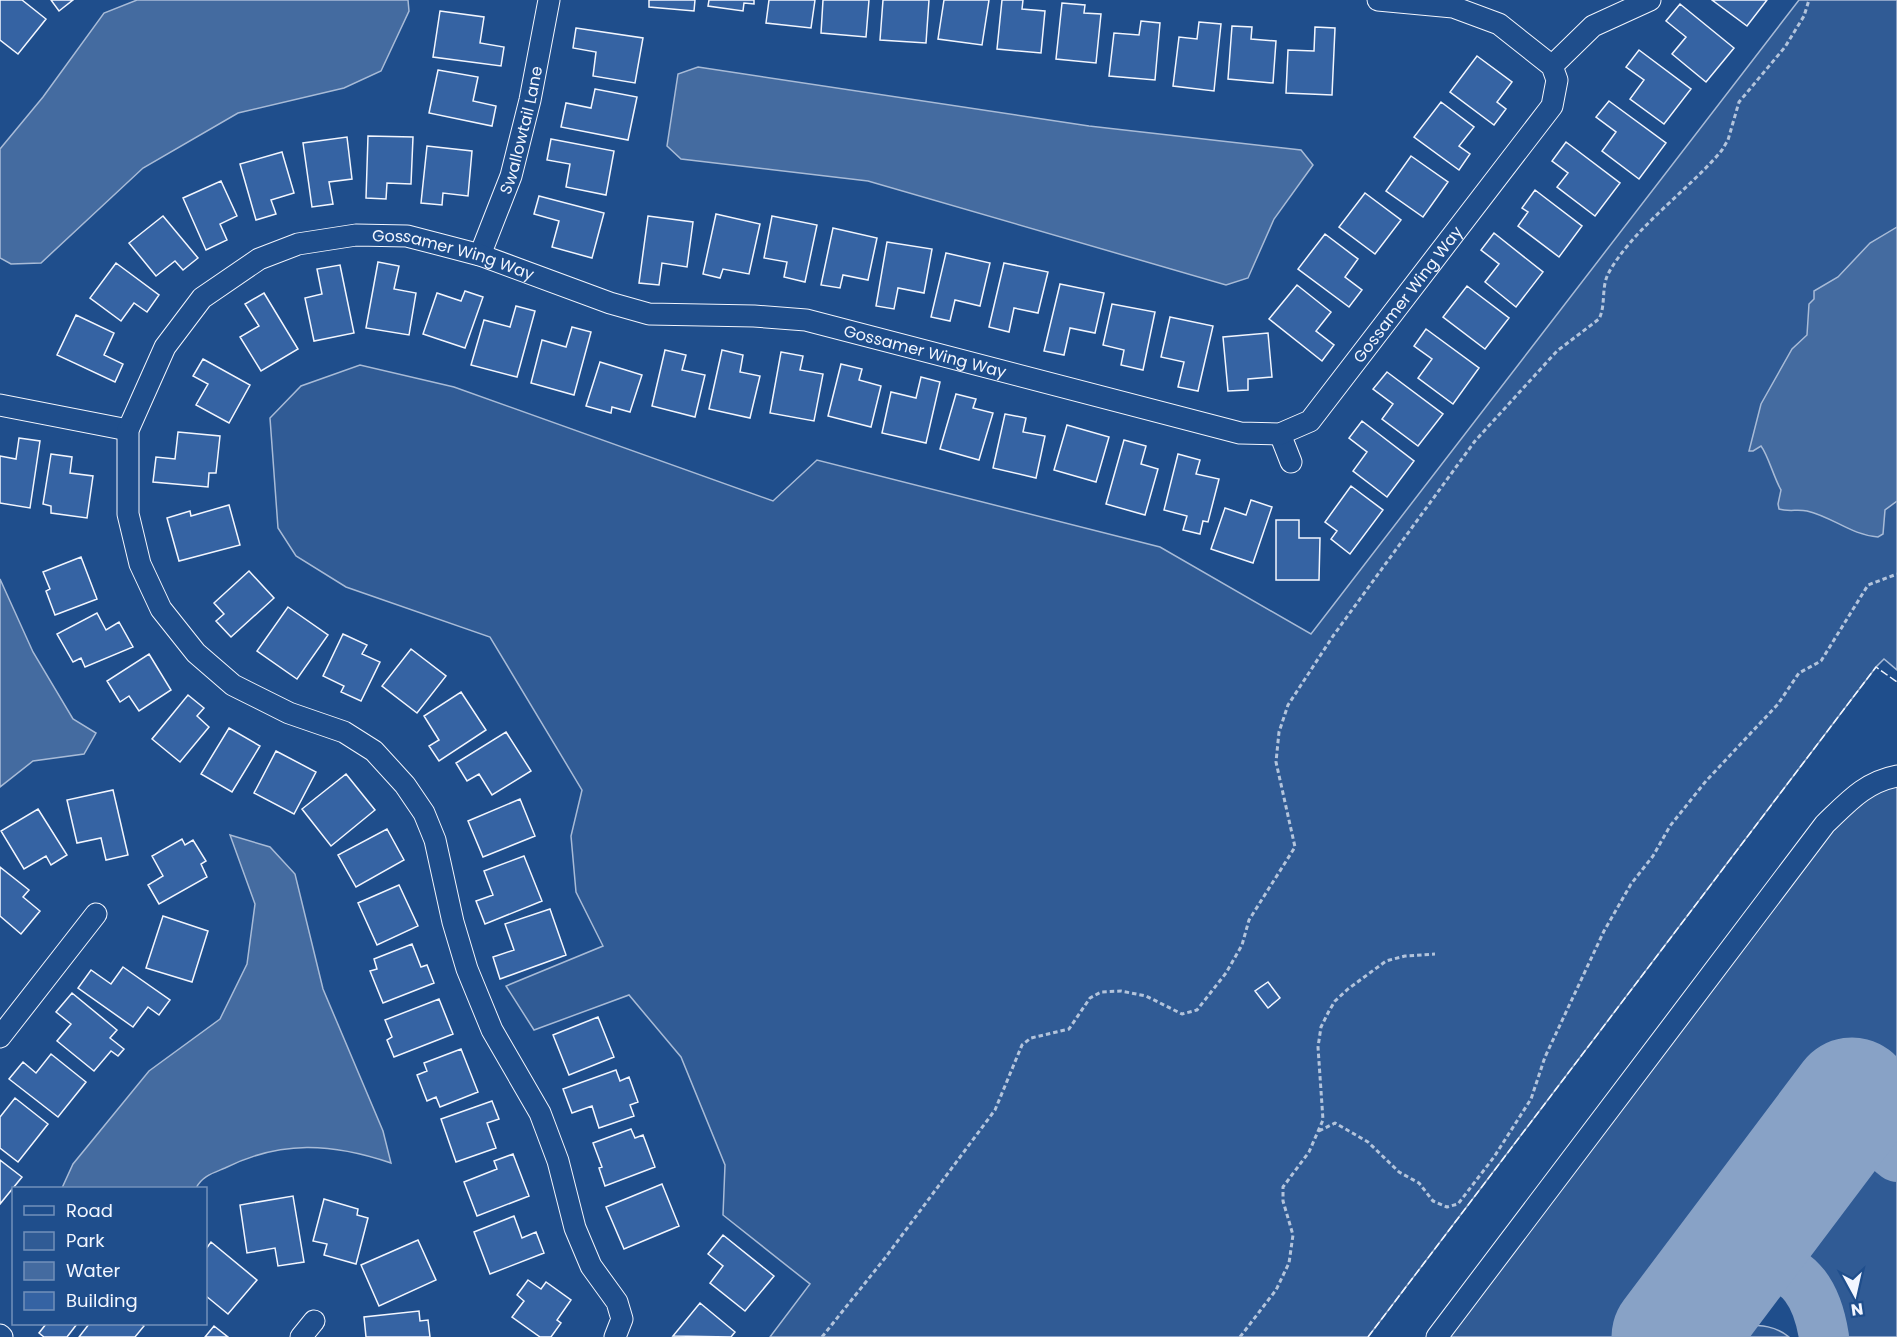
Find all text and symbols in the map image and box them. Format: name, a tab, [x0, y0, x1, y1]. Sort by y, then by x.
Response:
street label: Swallowtail Lane	[494, 64, 548, 198]
street label: Gossamer Wing Way	[1348, 221, 1468, 368]
street label: Gossamer Wing Way	[372, 224, 537, 286]
street label: Gossamer Wing Way	[841, 319, 1009, 384]
legend	[12, 1187, 207, 1325]
text: Road	[66, 1198, 113, 1223]
text: Park	[66, 1228, 105, 1253]
text: Water	[66, 1258, 120, 1283]
north arrow	[1825, 1265, 1885, 1325]
text: Building	[66, 1288, 138, 1313]
text: N	[1849, 1297, 1865, 1322]

